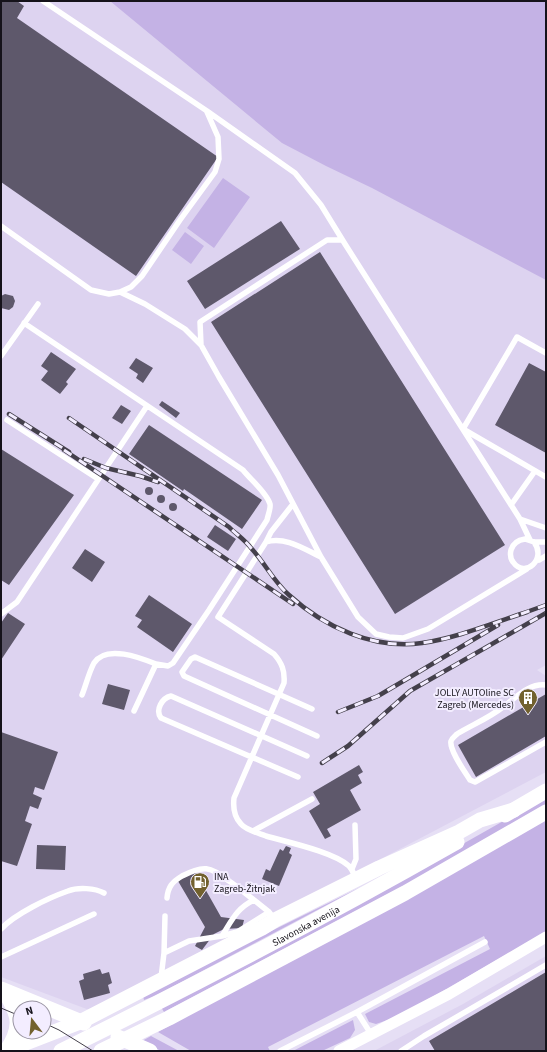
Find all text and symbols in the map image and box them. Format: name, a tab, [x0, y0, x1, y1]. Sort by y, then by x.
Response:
place label: JOLLY AUTOline SC Zagreb (Mercedes)	[435, 686, 514, 712]
building icon: JOLLY AUTOline SC Zagreb (Mercedes)	[517, 687, 539, 715]
place label: INA Zagreb-Žitnjak	[214, 870, 275, 896]
fuel station icon: INA Zagreb-Žitnjak	[189, 871, 211, 899]
street label: Slavonska avenija	[270, 903, 342, 950]
north arrow	[12, 1000, 52, 1040]
text: N	[24, 1003, 35, 1019]

